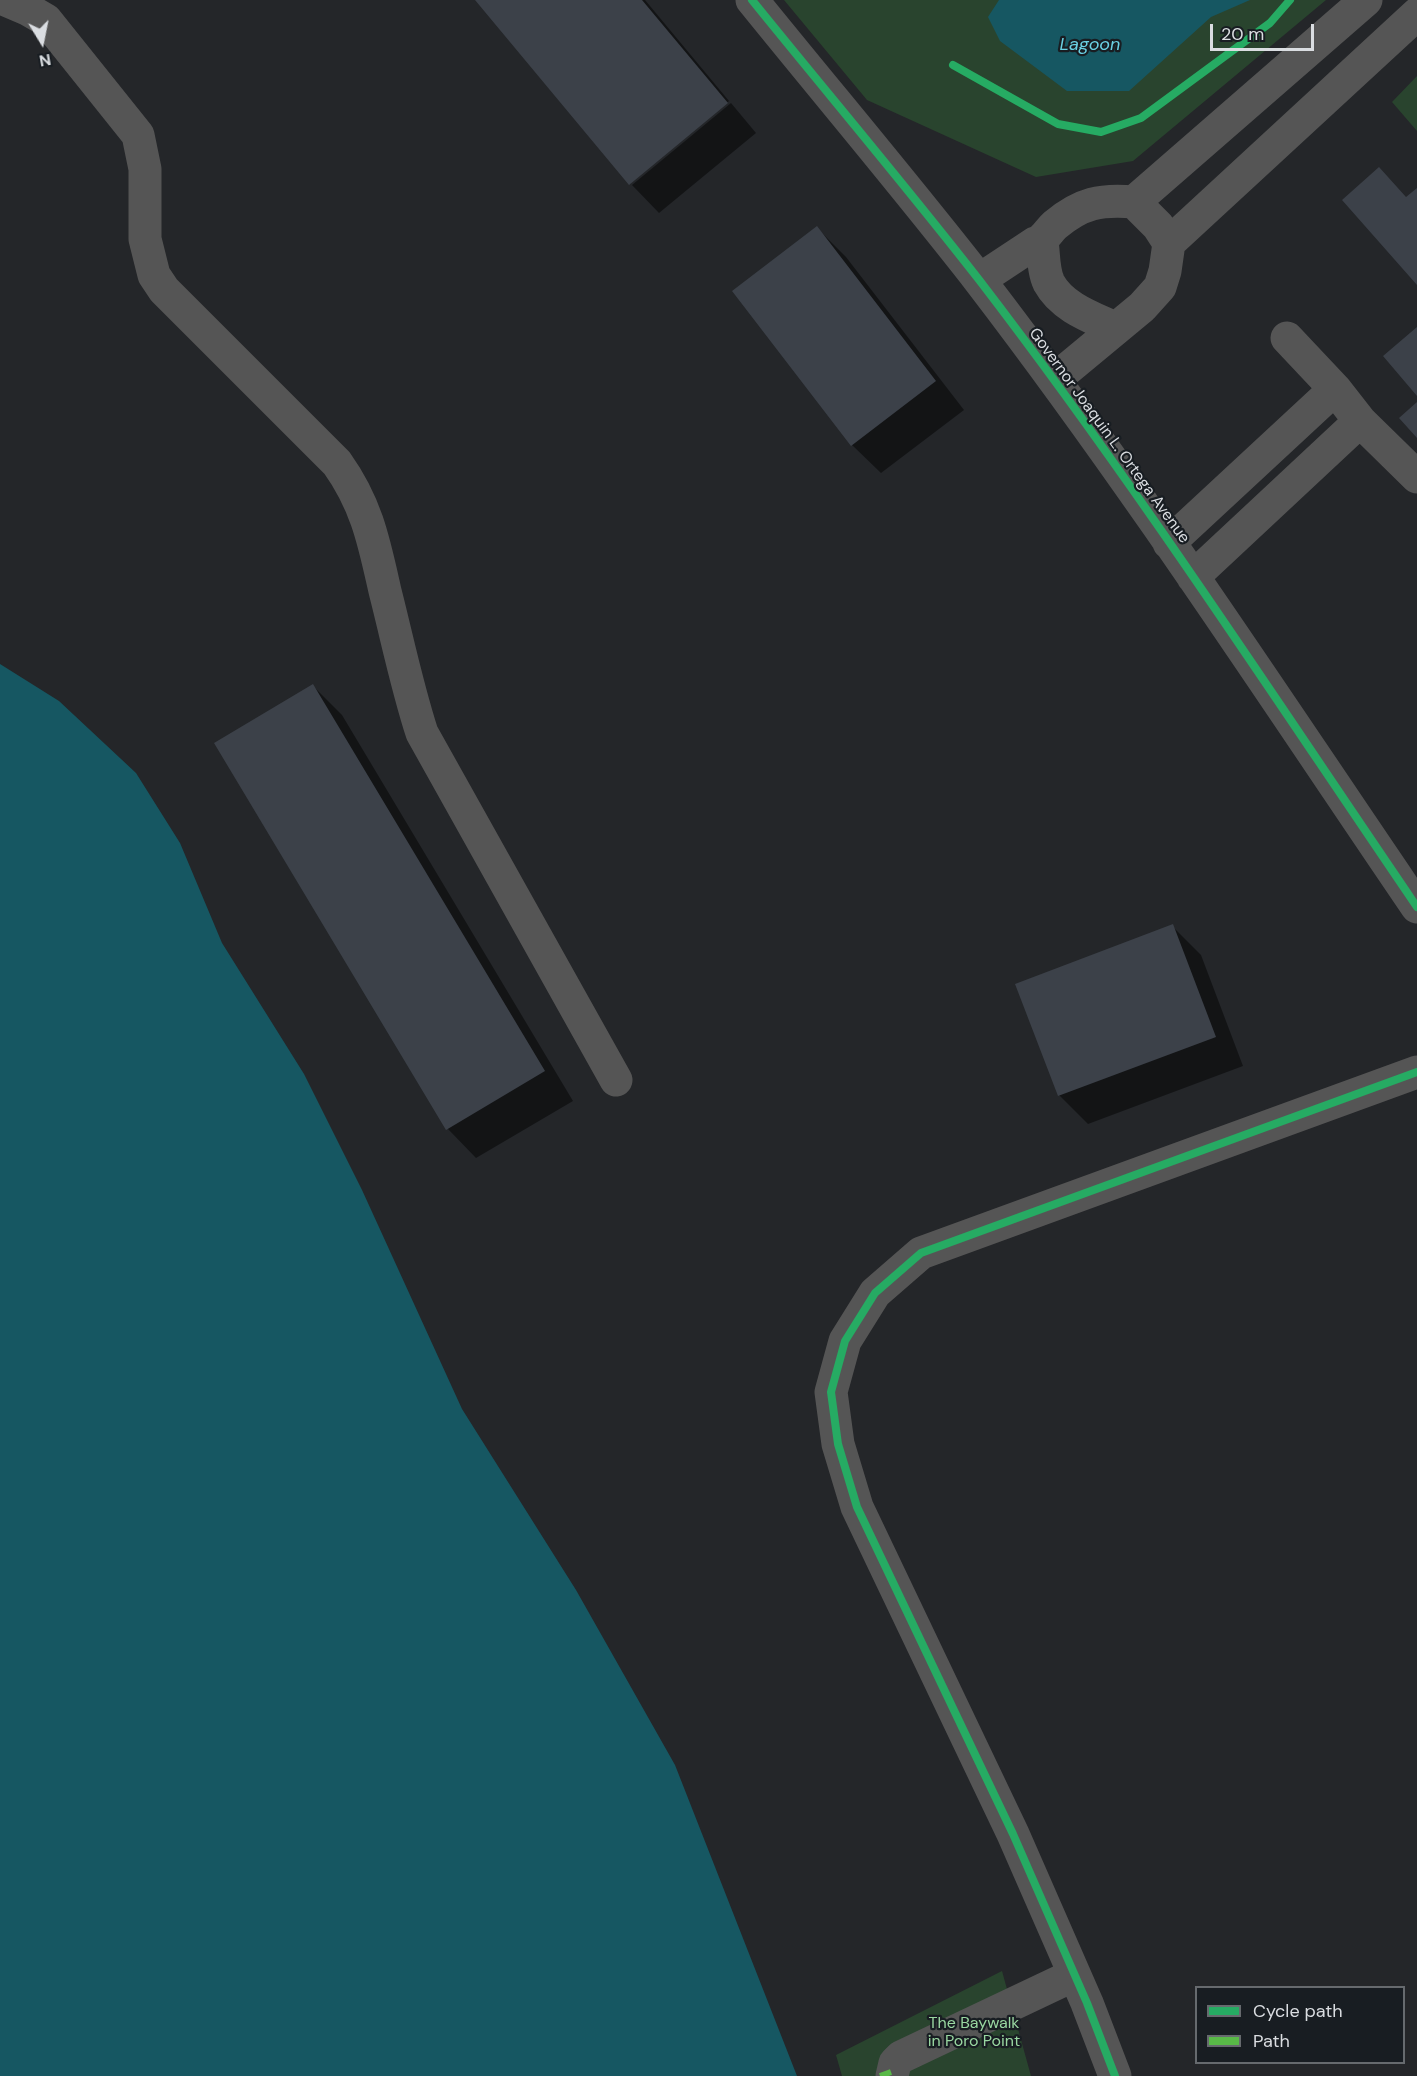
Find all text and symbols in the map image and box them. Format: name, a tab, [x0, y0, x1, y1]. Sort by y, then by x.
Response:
north arrow	[12, 12, 72, 72]
scale bar	[1213, 12, 1316, 50]
text: 20 m	[1221, 22, 1264, 46]
water label: Lagoon	[1060, 34, 1120, 56]
text: N	[38, 49, 53, 72]
street label: Governor Joaquin L. Ortega Avenue	[1024, 325, 1194, 547]
legend	[1195, 1986, 1405, 2064]
text: Cycle path	[1253, 1999, 1343, 2023]
park label: The Baywalk in Poro Point	[928, 2014, 1020, 2052]
text: Path	[1253, 2029, 1290, 2053]

